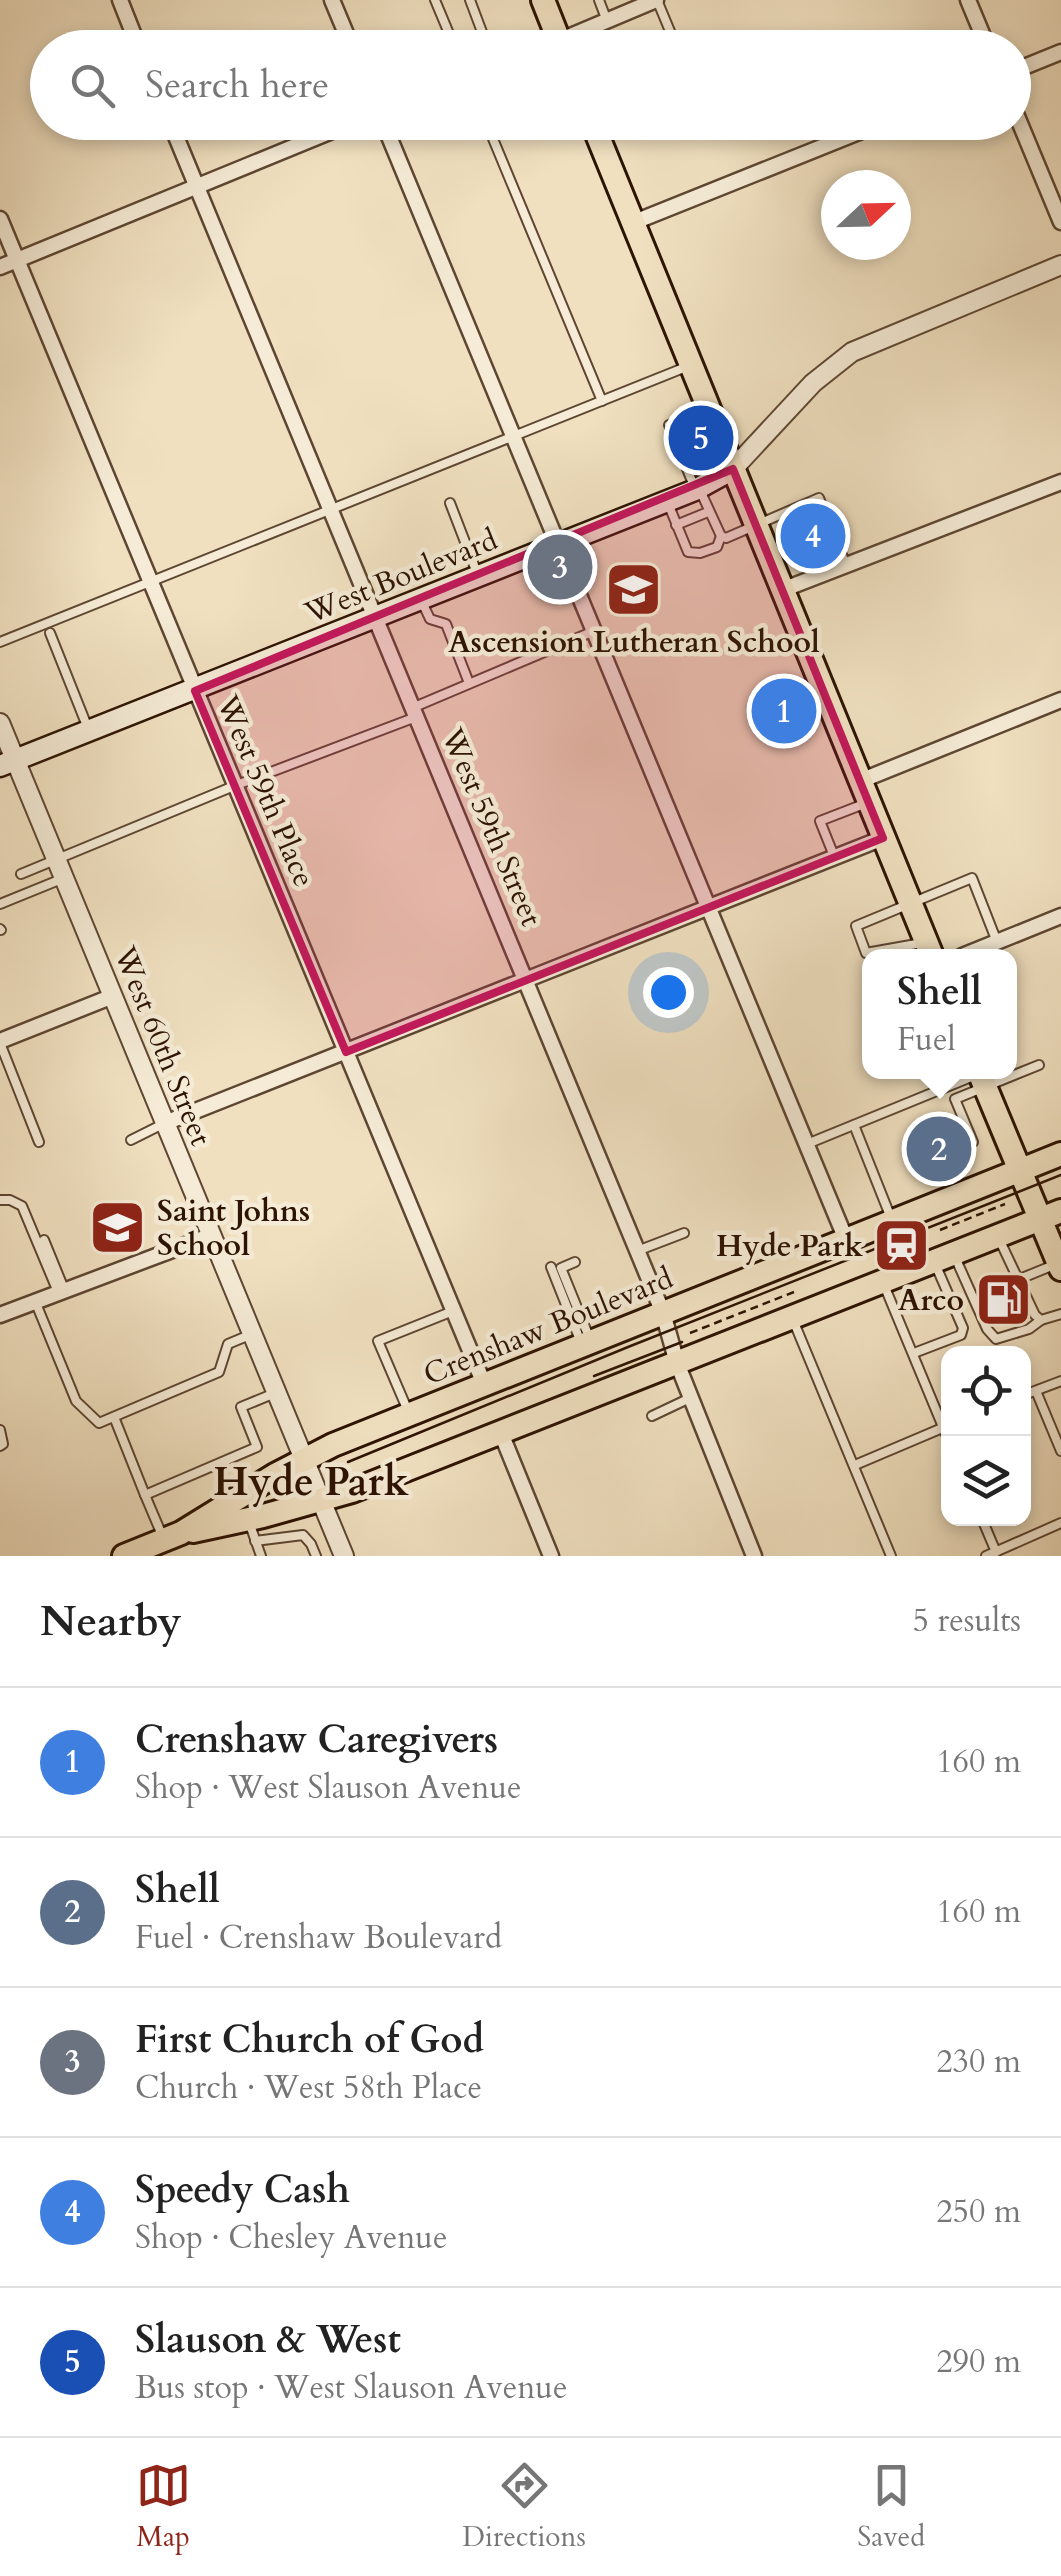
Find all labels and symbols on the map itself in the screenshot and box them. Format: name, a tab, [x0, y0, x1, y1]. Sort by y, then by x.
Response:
north arrow	[821, 170, 911, 260]
pin: 5	[668, 400, 734, 476]
pin: 4	[780, 498, 846, 574]
street label: West Boulevard	[298, 519, 503, 634]
pin: 3	[528, 530, 592, 604]
school or university icon: Ascension Lutheran School	[604, 560, 664, 620]
place label: Ascension Lutheran School	[448, 622, 820, 663]
pin: 1	[752, 674, 816, 748]
street label: West 59th Place	[206, 688, 324, 893]
street label: West 59th Street	[431, 721, 552, 933]
street label: West 60th Street	[104, 940, 221, 1152]
your location	[643, 967, 694, 1018]
pin: 2	[906, 1112, 972, 1186]
place label: Saint Johns School	[157, 1191, 310, 1266]
school or university icon: Saint Johns School	[88, 1198, 148, 1258]
station icon: Hyde Park	[872, 1216, 932, 1276]
place label: Hyde Park	[716, 1226, 863, 1267]
street label: Crenshaw Boulevard	[417, 1258, 679, 1395]
fuel station icon: Arco	[973, 1270, 1033, 1330]
place label: Arco	[898, 1280, 964, 1321]
district label: Hyde Park	[213, 1455, 409, 1510]

